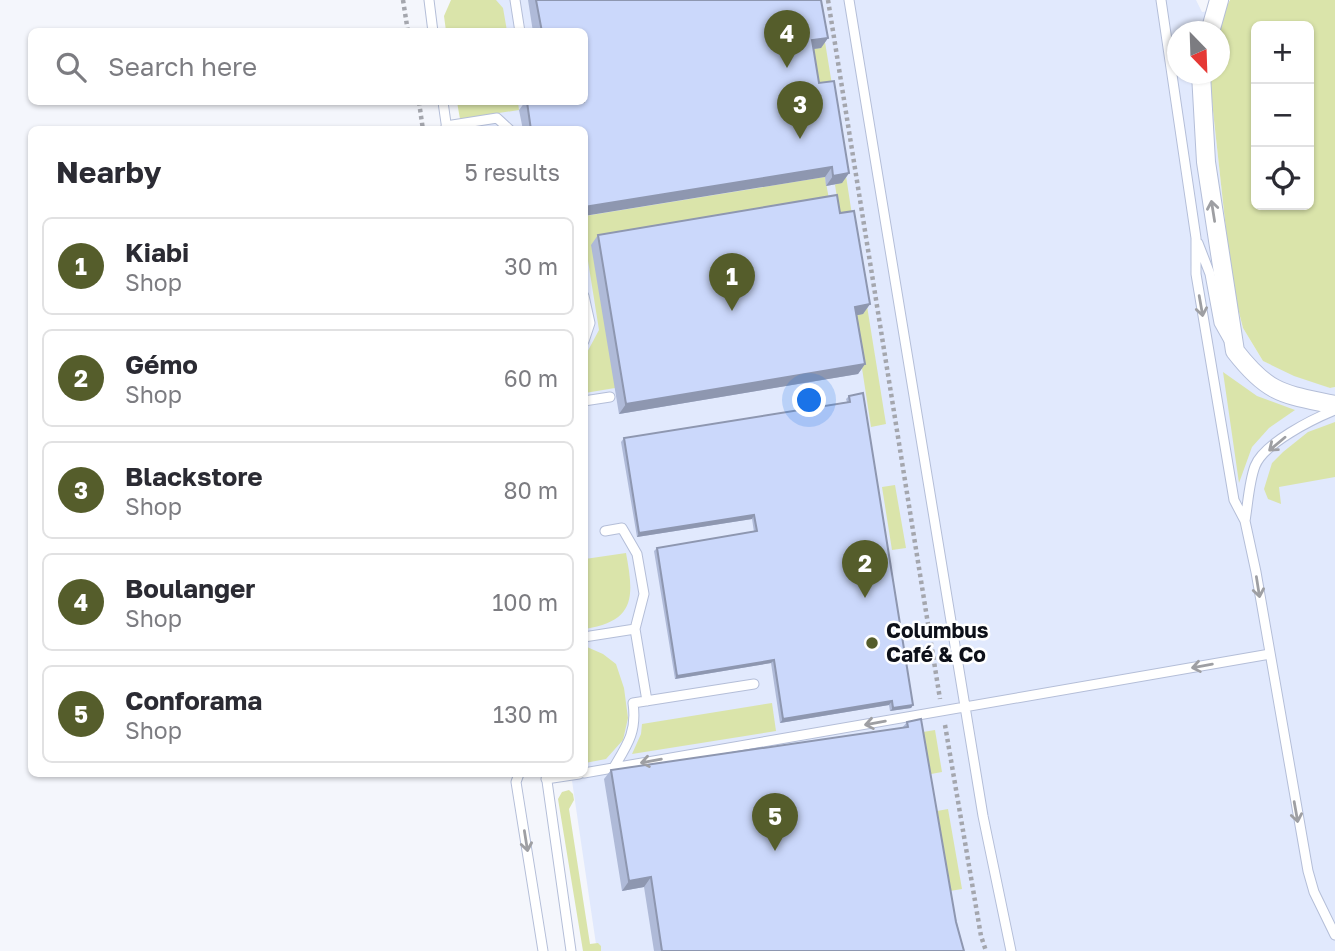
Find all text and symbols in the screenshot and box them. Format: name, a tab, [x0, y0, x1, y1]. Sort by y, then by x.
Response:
pin: 4	[764, 10, 810, 68]
north arrow	[1167, 21, 1230, 84]
map controls	[1251, 21, 1314, 210]
button: +	[1251, 21, 1314, 84]
search box	[28, 28, 588, 105]
icon: search	[52, 48, 90, 86]
text: Search here	[108, 51, 257, 82]
pin: 3	[777, 81, 823, 139]
button: −	[1251, 84, 1314, 147]
button: locate	[1251, 147, 1314, 210]
text: Nearby	[56, 154, 161, 190]
text: 5 results	[464, 158, 560, 186]
one-way arrow	[1207, 200, 1220, 223]
text: Kiabi	[125, 237, 189, 268]
text: 1	[75, 252, 87, 280]
text: 30 m	[504, 252, 558, 280]
pin: 1	[709, 253, 755, 311]
text: Shop	[125, 268, 182, 296]
one-way arrow	[1195, 294, 1208, 317]
text: Gémo	[125, 349, 198, 380]
text: 2	[74, 364, 88, 392]
text: 60 m	[504, 364, 558, 392]
text: Shop	[125, 380, 182, 408]
your location	[792, 383, 826, 417]
one-way arrow	[1268, 436, 1286, 452]
text: Blackstore	[125, 461, 263, 492]
text: 3	[74, 476, 88, 504]
text: 80 m	[504, 476, 558, 504]
text: Shop	[125, 492, 182, 520]
pin: 2	[842, 540, 888, 598]
text: Boulanger	[125, 573, 255, 604]
one-way arrow	[1252, 576, 1265, 598]
text: 4	[74, 588, 88, 616]
text: 100 m	[492, 588, 558, 616]
text: Shop	[125, 604, 182, 632]
place label: Columbus Café & Co	[886, 617, 989, 667]
marker: Columbus Café & Co	[864, 635, 880, 651]
one-way arrow	[1191, 660, 1214, 673]
text: Conforama	[125, 685, 262, 716]
text: 5	[74, 700, 88, 728]
text: 130 m	[493, 700, 558, 728]
text: Shop	[125, 716, 182, 744]
one-way arrow	[865, 717, 887, 730]
one-way arrow	[640, 755, 663, 768]
pin: 5	[752, 793, 798, 851]
one-way arrow	[1290, 800, 1303, 823]
one-way arrow	[519, 829, 532, 851]

